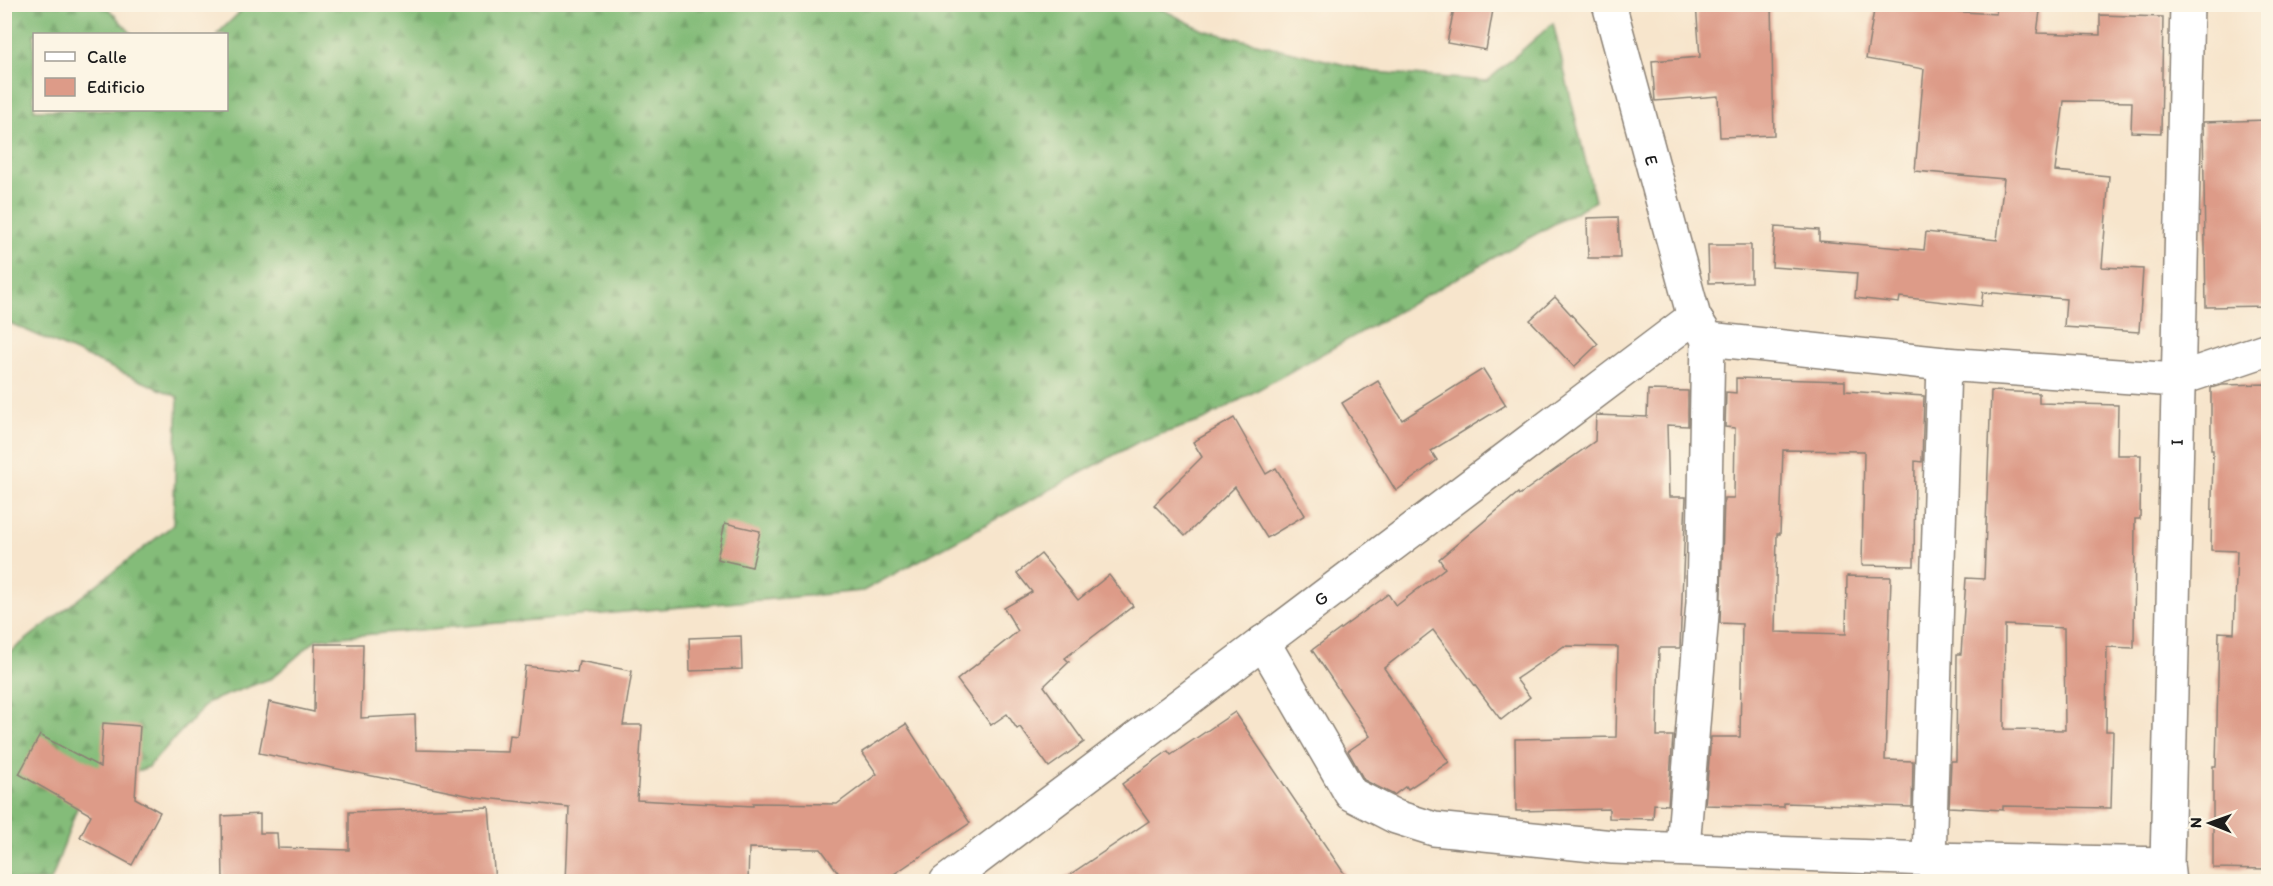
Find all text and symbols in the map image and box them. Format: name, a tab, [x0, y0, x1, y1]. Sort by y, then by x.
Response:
legend	[33, 33, 228, 111]
text: Calle	[87, 46, 127, 68]
text: Edificio	[87, 76, 145, 98]
street label: E	[1640, 153, 1663, 168]
street label: I	[2166, 439, 2188, 446]
street label: G	[1309, 586, 1333, 611]
north arrow	[2180, 793, 2240, 853]
text: N	[2186, 817, 2205, 828]

